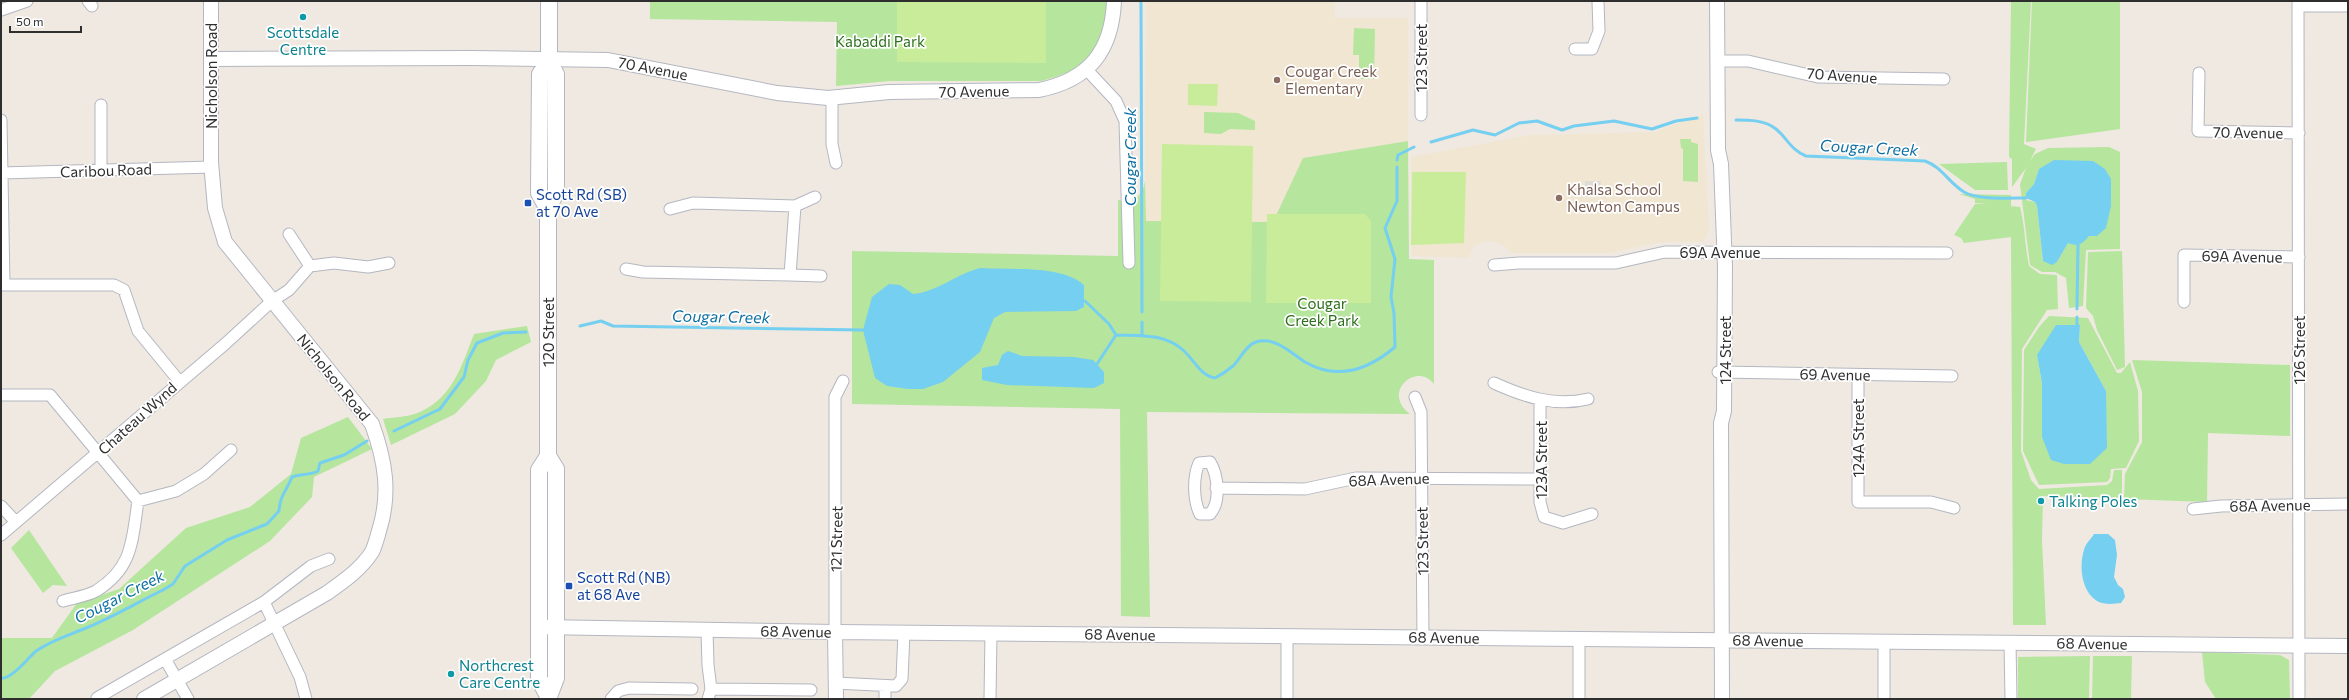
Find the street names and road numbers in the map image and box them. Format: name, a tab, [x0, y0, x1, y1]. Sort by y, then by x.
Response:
street label: Nicholson Road	[202, 23, 220, 129]
street label: 123 Street	[1412, 24, 1430, 92]
street label: 70 Avenue	[617, 52, 689, 84]
street label: 70 Avenue	[1806, 64, 1878, 86]
street label: 70 Avenue	[939, 81, 1010, 101]
street label: 70 Avenue	[2213, 122, 2284, 142]
street label: Caribou Road	[60, 159, 152, 181]
street label: 69A Avenue	[1680, 243, 1761, 261]
street label: 69A Avenue	[2201, 246, 2283, 266]
street label: 120 Street	[539, 297, 557, 367]
street label: 126 Street	[2290, 315, 2308, 385]
street label: 124 Street	[1716, 316, 1734, 384]
street label: Nicholson Road	[294, 330, 374, 424]
street label: 69 Avenue	[1799, 364, 1871, 384]
street label: Chateau Wynd	[94, 378, 180, 458]
street label: 124A Street	[1849, 398, 1867, 478]
street label: 123A Street	[1532, 421, 1550, 499]
street label: 68A Avenue	[1348, 469, 1430, 489]
street label: 68A Avenue	[2229, 495, 2311, 515]
street label: 121 Street	[826, 506, 846, 572]
street label: 123 Street	[1412, 507, 1432, 575]
street label: 68 Avenue	[760, 621, 832, 641]
street label: 68 Avenue	[1084, 624, 1156, 644]
street label: 68 Avenue	[1408, 627, 1480, 647]
street label: 68 Avenue	[1732, 630, 1804, 650]
street label: 68 Avenue	[2056, 633, 2128, 653]

